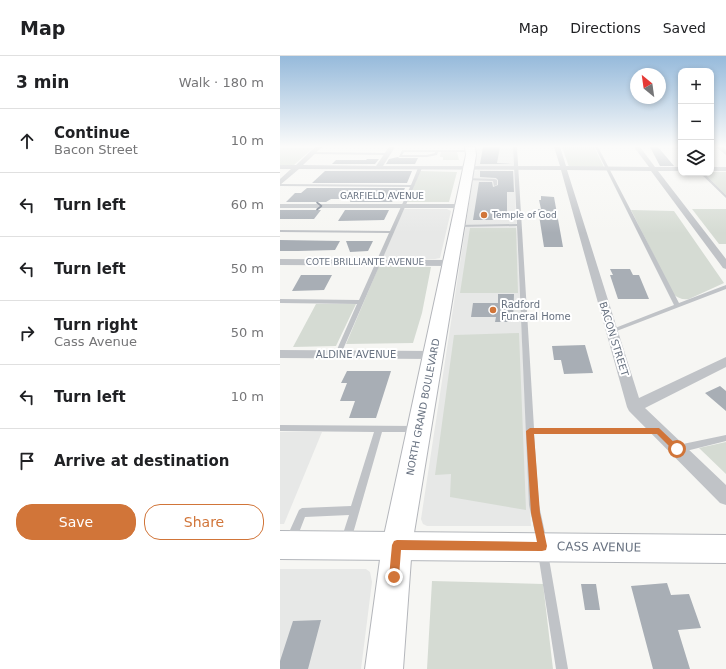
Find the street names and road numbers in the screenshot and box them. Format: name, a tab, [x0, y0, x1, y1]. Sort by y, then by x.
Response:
street label: GARFIELD AVENUE	[340, 191, 424, 201]
street label: COTE BRILLIANTE AVENUE	[306, 257, 425, 267]
street label: BACON STREET	[597, 300, 631, 378]
street label: NORTH GRAND BOULEVARD	[404, 337, 442, 476]
street label: ALDINE AVENUE	[316, 349, 396, 360]
street label: CASS AVENUE	[557, 539, 641, 555]

